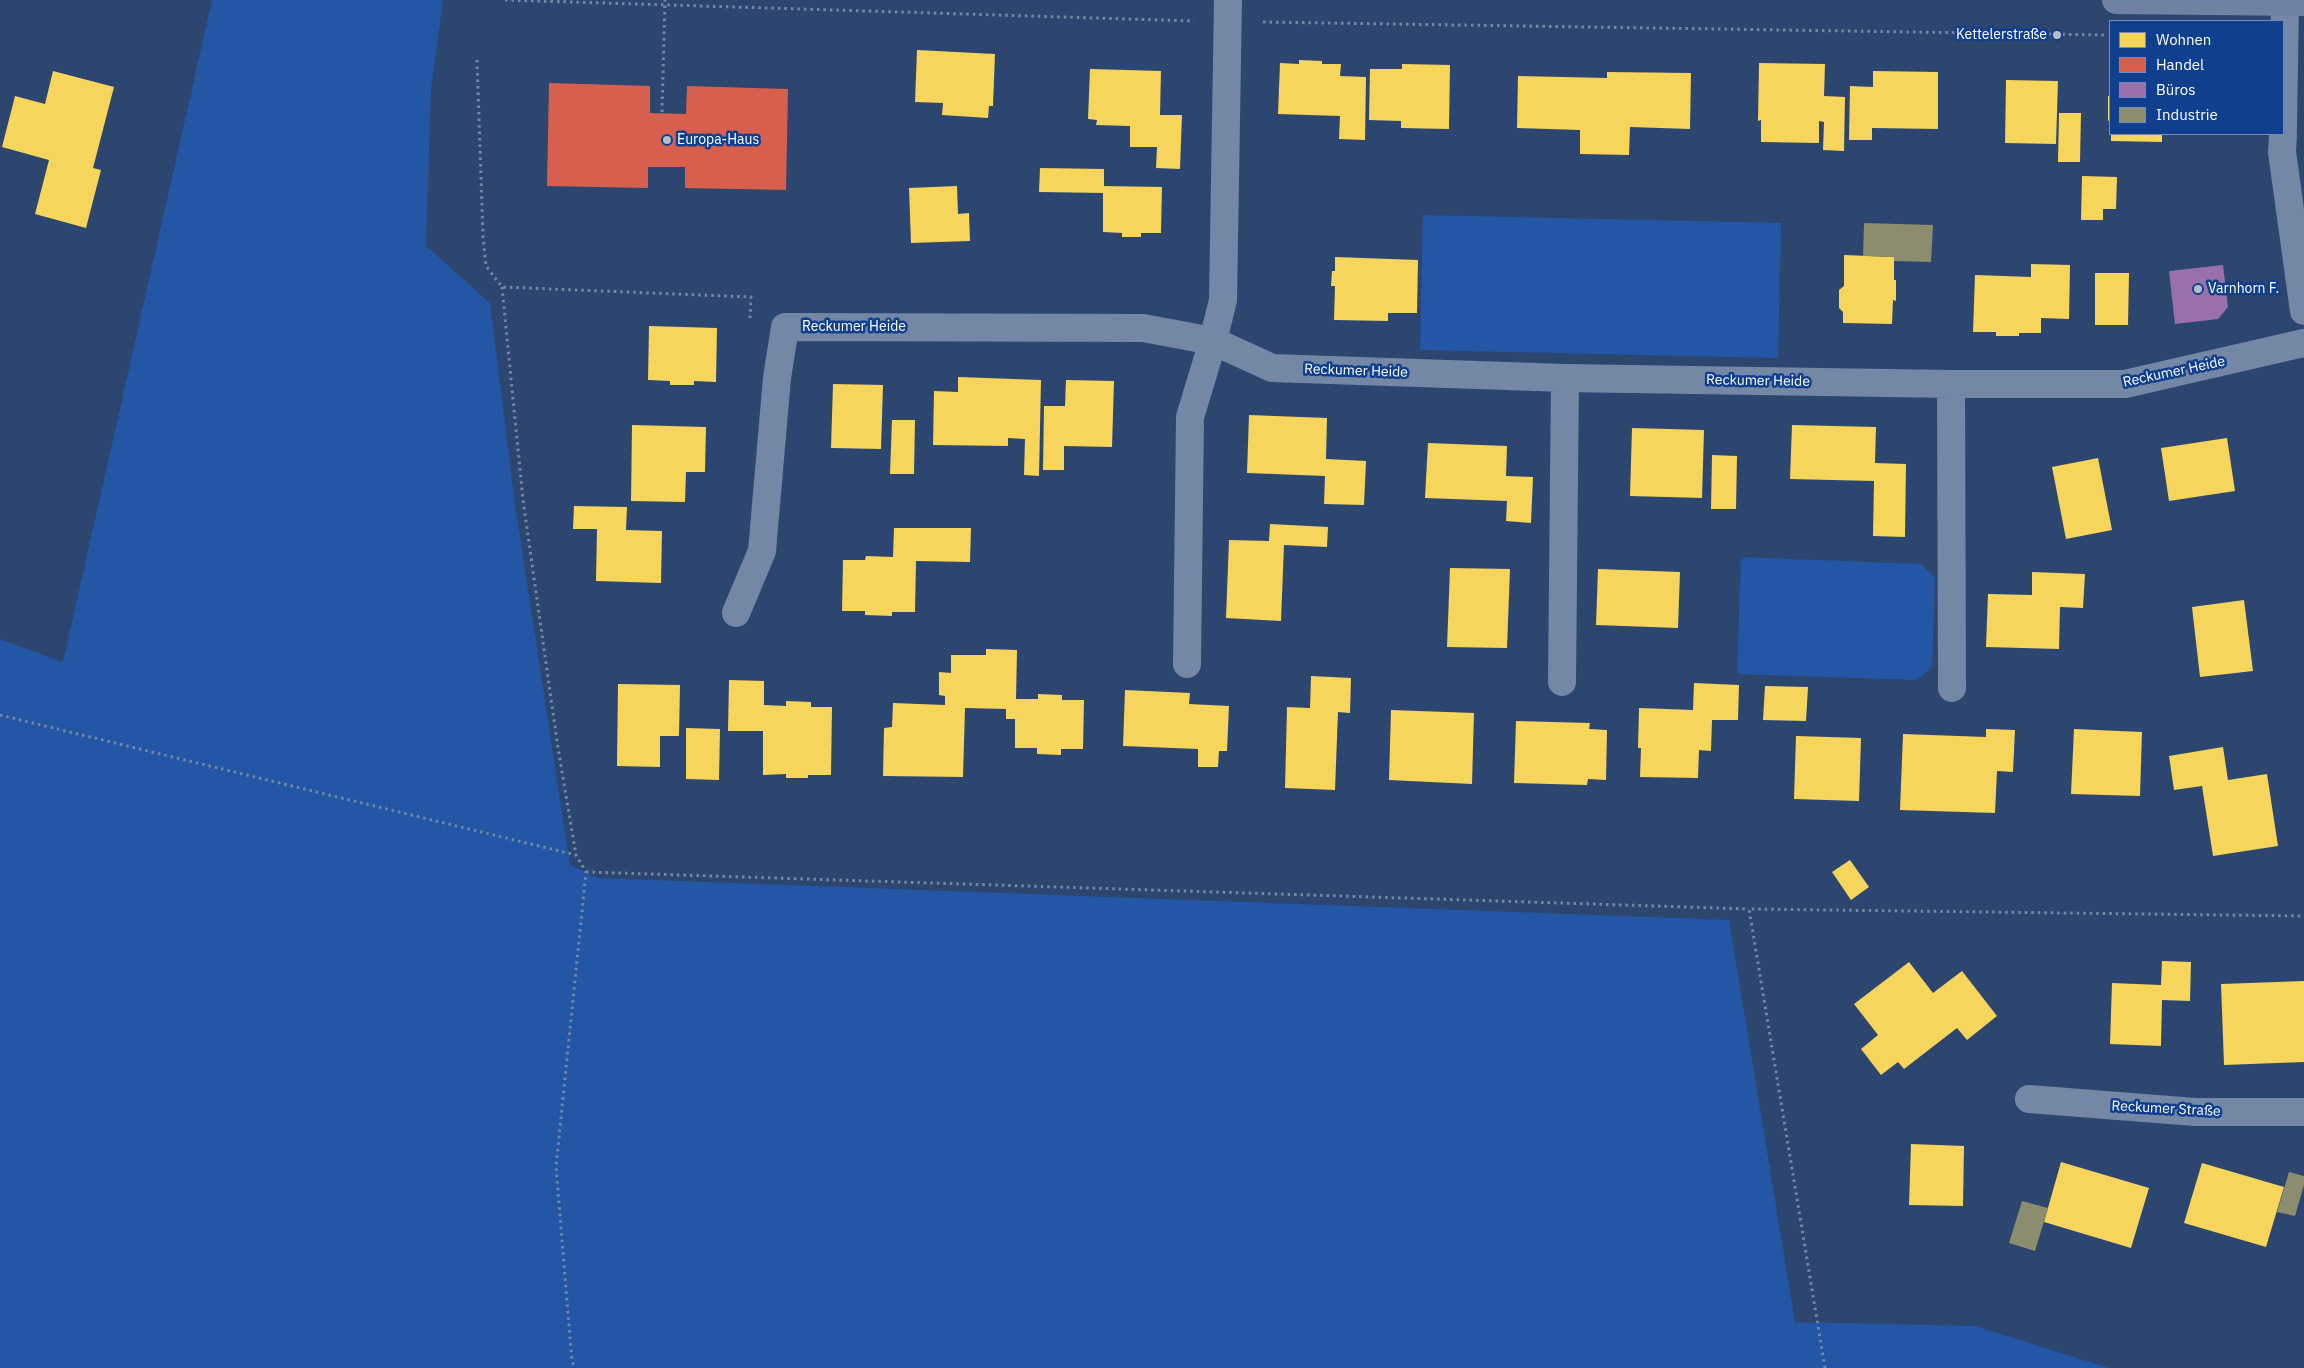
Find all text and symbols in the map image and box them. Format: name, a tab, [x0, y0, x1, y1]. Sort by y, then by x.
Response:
legend	[2109, 20, 2284, 135]
place label: Kettelerstraße	[1956, 27, 2047, 43]
marker: Kettelerstraße	[2051, 29, 2063, 41]
text: Wohnen	[2156, 30, 2211, 49]
text: Handel	[2156, 55, 2204, 74]
text: Büros	[2156, 80, 2195, 99]
text: Industrie	[2156, 105, 2218, 124]
place label: Europa-Haus	[677, 132, 759, 148]
marker: Europa-Haus	[661, 134, 673, 146]
place label: Varnhorn F.	[2208, 281, 2279, 297]
marker: Varnhorn F.	[2192, 283, 2204, 295]
street label: Reckumer Heide	[802, 319, 906, 335]
street label: Reckumer Heide	[2121, 353, 2227, 391]
street label: Reckumer Heide	[1304, 361, 1408, 381]
street label: Reckumer Heide	[1706, 372, 1810, 390]
street label: Reckumer Straße	[2111, 1098, 2221, 1120]

